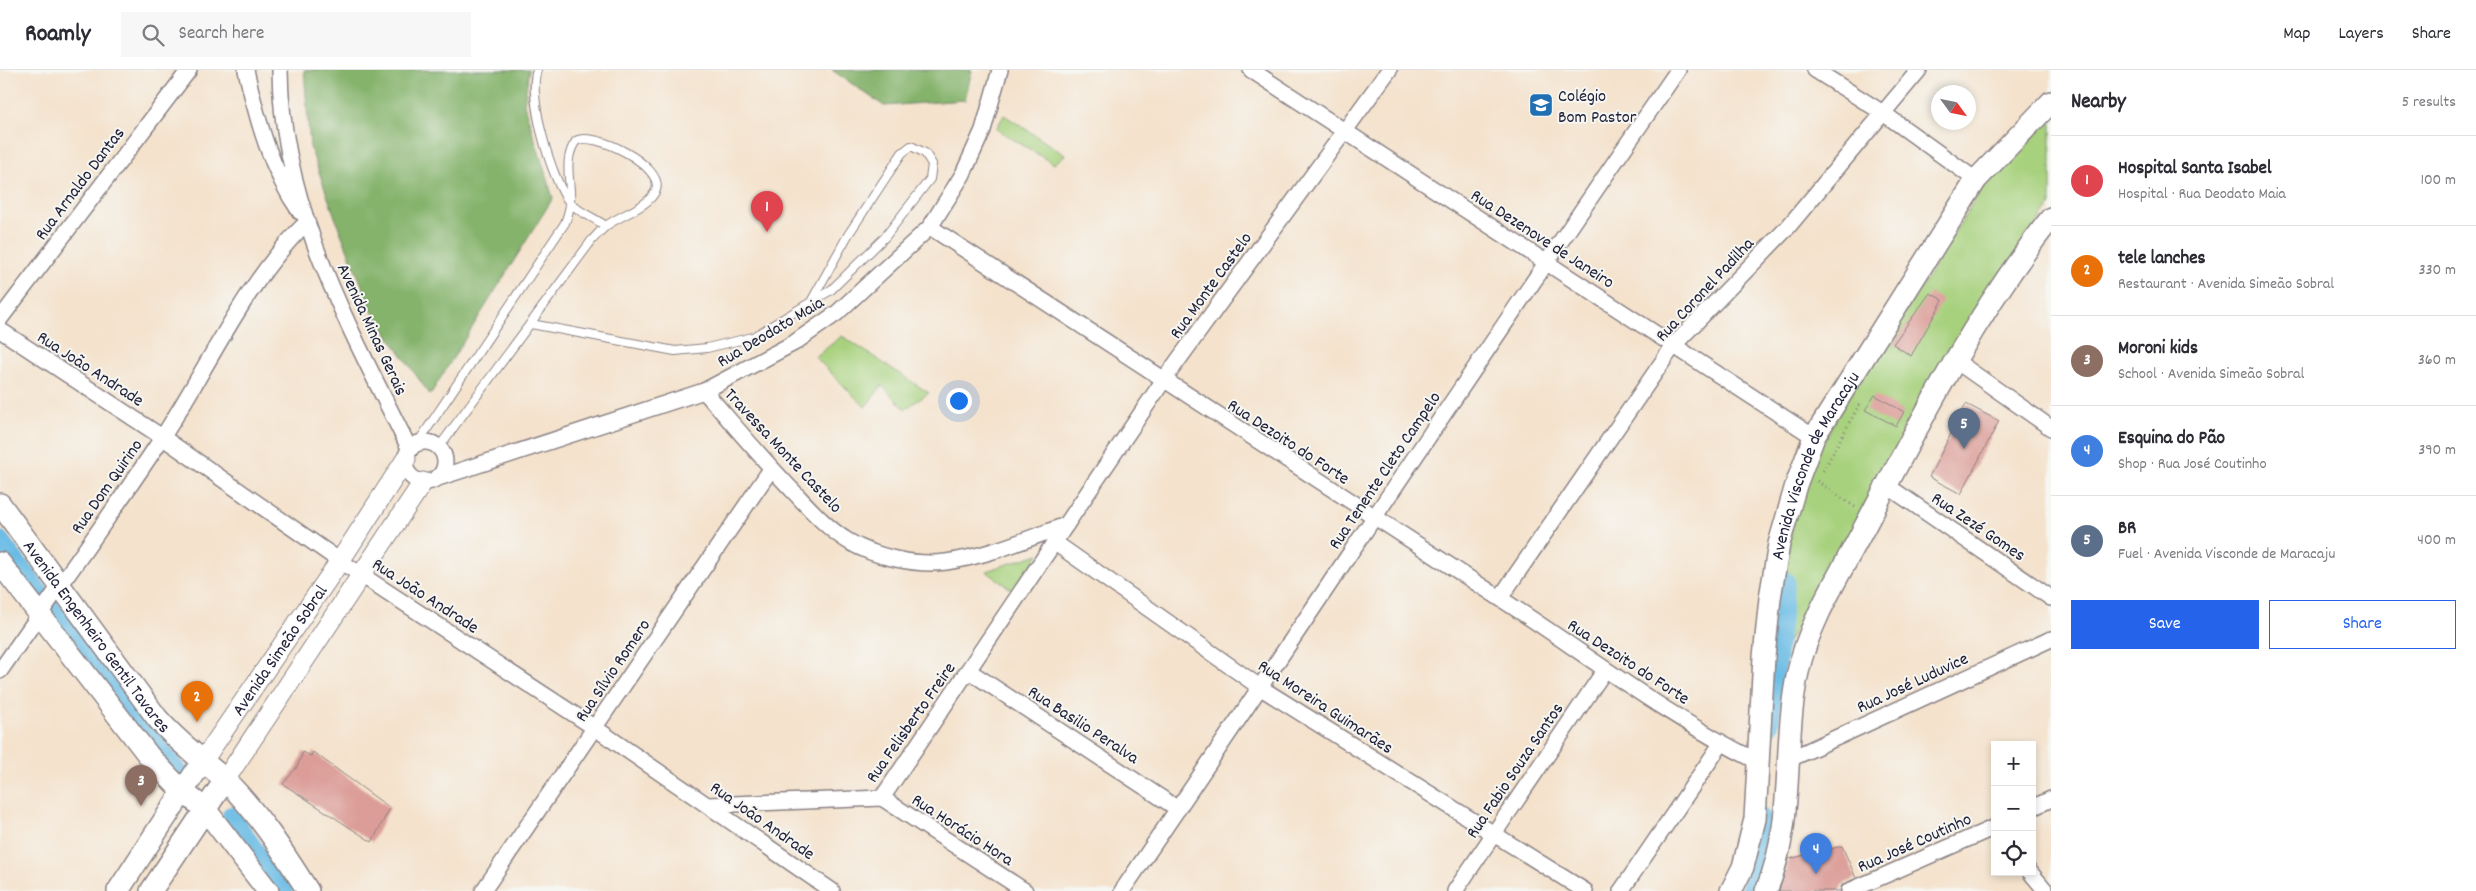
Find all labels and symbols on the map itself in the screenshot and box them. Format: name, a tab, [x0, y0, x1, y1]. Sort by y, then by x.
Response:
place label: Colégio Bom Pastor	[1558, 85, 1637, 131]
north arrow	[1931, 85, 1976, 130]
school or university icon: Colégio Bom Pastor	[1528, 92, 1554, 118]
street label: Rua Arnaldo Dantas	[30, 123, 132, 246]
street label: Rua Dezenove de Janeiro	[1465, 184, 1618, 296]
pin: 1	[751, 191, 783, 232]
street label: Rua Monte Castelo	[1165, 228, 1259, 345]
street label: Rua Coronel Padilha	[1651, 233, 1761, 348]
street label: Avenida Minas Gerais	[329, 260, 412, 400]
street label: Rua Deodato Maia	[713, 291, 830, 375]
street label: Rua João Andrade	[31, 326, 148, 414]
street label: Avenida Visconde de Maracaju	[1767, 367, 1867, 562]
street label: Travessa Monte Castelo	[718, 384, 847, 520]
your location	[946, 388, 972, 414]
street label: Rua Tenente Cleto Campelo	[1324, 388, 1448, 555]
street label: Rua Dezoito do Forte	[1222, 394, 1354, 492]
pin: 5	[1948, 408, 1980, 449]
street label: Rua Dom Quirino	[66, 435, 150, 540]
street label: Rua Zezé Gomes	[1926, 487, 2030, 569]
street label: Avenida Engenheiro Gentil Tavares	[16, 536, 175, 740]
street label: Rua João Andrade	[366, 553, 483, 641]
street label: Avenida Simeão Sobral	[227, 580, 335, 722]
street label: Rua Dezoito do Forte	[1562, 614, 1694, 712]
street label: Rua Sílvio Romero	[570, 615, 658, 728]
street label: Rua José Luduvice	[1853, 647, 1973, 721]
street label: Rua Moreira Guimarães	[1252, 655, 1397, 761]
street label: Rua Felisberto Freire	[861, 658, 963, 789]
pin: 2	[181, 681, 213, 722]
street label: Rua Basilio Peralva	[1022, 681, 1144, 772]
street label: Rua Fabio Souza Santos	[1461, 699, 1571, 844]
pin: 3	[125, 765, 157, 806]
street label: Rua João Andrade	[704, 777, 819, 868]
street label: Rua Horácio Hora	[906, 789, 1018, 874]
street label: Rua José Coutinho	[1854, 808, 1976, 881]
pin: 4	[1800, 833, 1832, 874]

